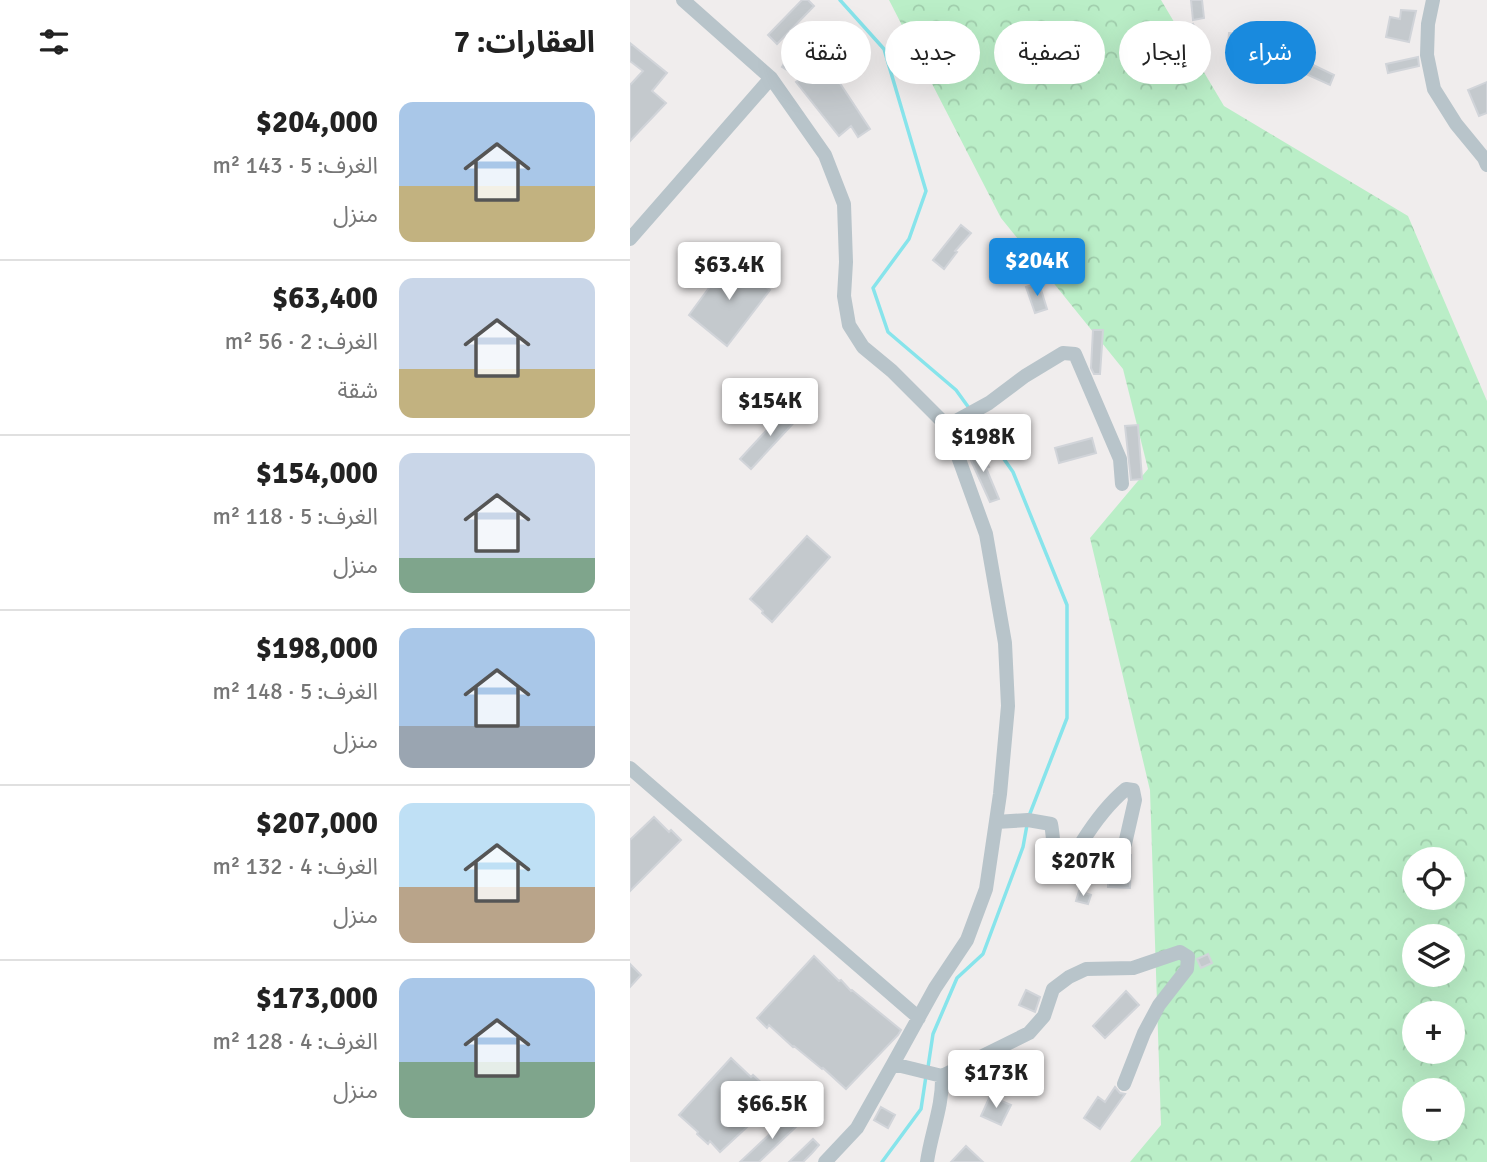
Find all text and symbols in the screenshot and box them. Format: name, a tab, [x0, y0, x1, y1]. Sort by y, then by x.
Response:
chip: شقة	[781, 21, 871, 84]
chip: جديد	[885, 21, 980, 84]
chip: تصفية	[994, 21, 1105, 84]
chip: إيجار	[1119, 21, 1211, 84]
chip: شراء	[1225, 21, 1316, 84]
icon: filters	[35, 23, 73, 61]
text: العقارات: 7	[454, 24, 595, 61]
text: $204,000	[256, 104, 378, 141]
icon: home	[455, 130, 539, 214]
text: الغرف: 5 · 143 m²	[212, 151, 378, 180]
text: منزل	[333, 200, 378, 229]
pin: $204K	[988, 238, 1086, 298]
pin: $63.4K	[672, 243, 786, 302]
text: $204K	[1005, 246, 1069, 275]
text: $63.4K	[694, 250, 764, 279]
text: $63,400	[272, 280, 378, 317]
icon: home	[455, 306, 539, 390]
text: الغرف: 2 · 56 m²	[225, 327, 378, 356]
text: شقة	[337, 376, 378, 405]
pin: $154K	[721, 378, 819, 438]
text: $154K	[738, 386, 802, 415]
pin: $198K	[934, 414, 1032, 474]
text: $198K	[951, 422, 1015, 451]
text: $154,000	[256, 455, 378, 492]
icon: home	[455, 481, 539, 565]
text: الغرف: 5 · 118 m²	[212, 502, 378, 531]
text: منزل	[333, 551, 378, 580]
text: $198,000	[256, 630, 378, 667]
icon: home	[455, 656, 539, 740]
text: الغرف: 5 · 148 m²	[212, 677, 378, 706]
text: منزل	[333, 726, 378, 755]
text: $207,000	[256, 805, 378, 842]
icon: home	[455, 831, 539, 915]
pin: $207K	[1034, 838, 1132, 898]
text: $207K	[1051, 846, 1115, 875]
map controls	[1402, 847, 1465, 1141]
button: locate	[1402, 847, 1465, 910]
text: الغرف: 4 · 132 m²	[212, 852, 378, 881]
text: منزل	[333, 901, 378, 930]
button: layers	[1402, 924, 1465, 987]
text: $173,000	[256, 980, 378, 1017]
button: +	[1402, 1001, 1465, 1064]
icon: home	[455, 1006, 539, 1090]
text: الغرف: 4 · 128 m²	[212, 1027, 378, 1056]
pin: $173K	[947, 1050, 1045, 1110]
text: $173K	[964, 1058, 1028, 1087]
text: منزل	[333, 1076, 378, 1105]
button: −	[1402, 1078, 1465, 1141]
pin: $66.5K	[715, 1082, 829, 1141]
text: $66.5K	[737, 1089, 807, 1118]

